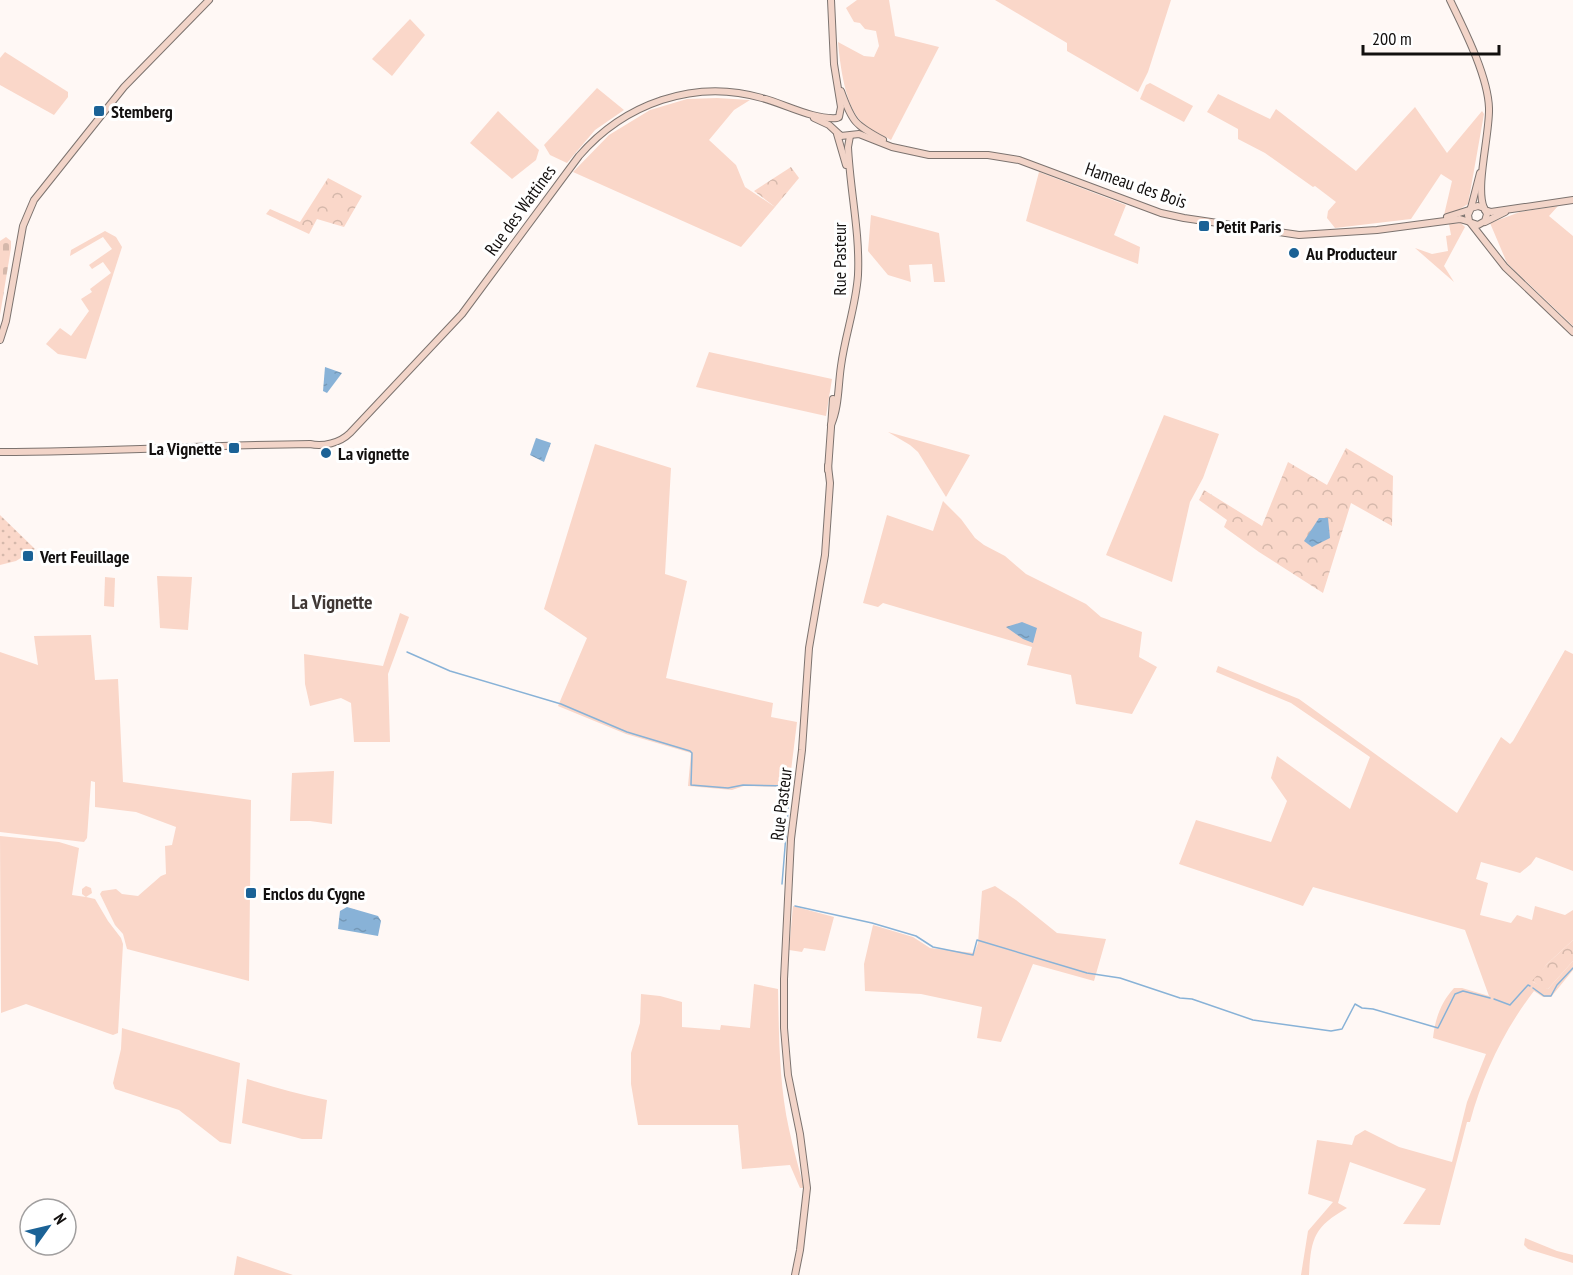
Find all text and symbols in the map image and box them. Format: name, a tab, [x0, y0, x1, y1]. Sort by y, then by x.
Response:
scale bar	[1363, 18, 1500, 56]
text: 200 m	[1372, 27, 1412, 50]
place label: Stemberg	[111, 100, 173, 123]
marker: Stemberg	[92, 104, 106, 118]
street label: Hameau des Bois	[1082, 157, 1190, 213]
street label: Rue des Wattines	[479, 160, 561, 260]
place label: Petit Paris	[1216, 215, 1281, 238]
marker: Petit Paris	[1197, 219, 1211, 233]
street label: Rue Pasteur	[828, 222, 851, 296]
place label: Au Producteur	[1305, 242, 1397, 265]
marker: Au Producteur	[1287, 246, 1301, 260]
place label: La Vignette	[149, 437, 222, 460]
marker: La Vignette	[227, 441, 241, 455]
place label: La vignette	[338, 442, 410, 465]
marker: La vignette	[319, 446, 333, 460]
place label: Vert Feuillage	[39, 545, 130, 568]
marker: Vert Feuillage	[21, 549, 35, 563]
district label: La Vignette	[291, 589, 373, 615]
street label: Rue Pasteur	[765, 766, 797, 842]
place label: Enclos du Cygne	[263, 882, 366, 905]
marker: Enclos du Cygne	[244, 886, 258, 900]
north arrow	[18, 1197, 78, 1257]
text: N	[50, 1209, 71, 1228]

